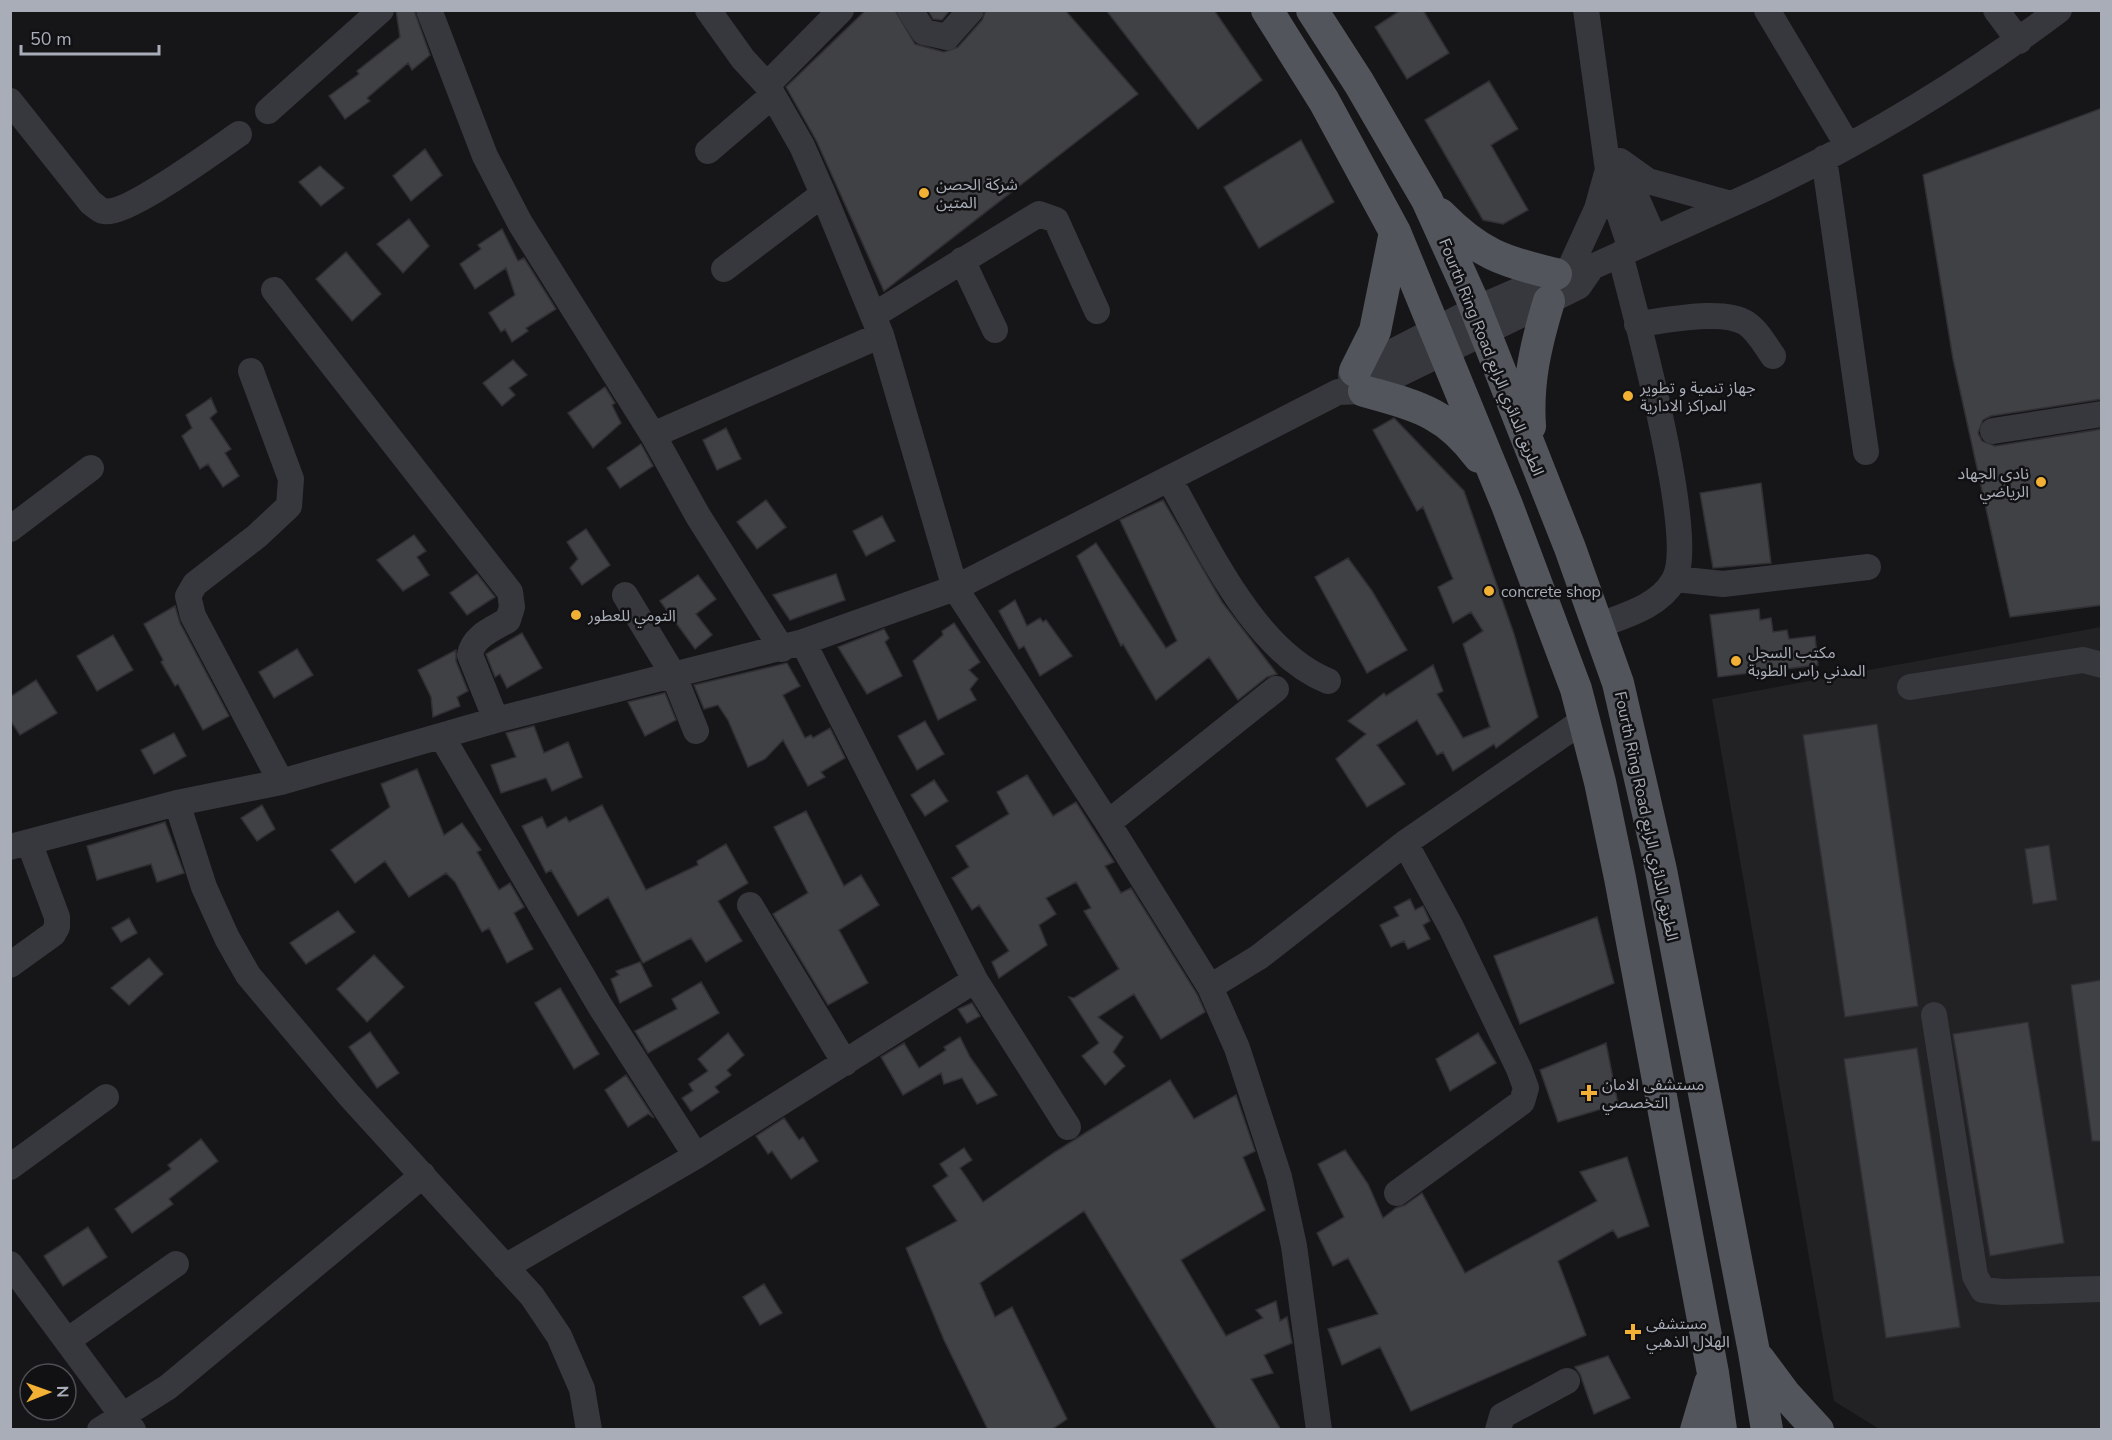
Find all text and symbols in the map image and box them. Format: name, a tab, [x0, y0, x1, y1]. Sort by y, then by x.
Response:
scale bar	[21, 18, 159, 56]
text: 50 m	[30, 27, 72, 51]
place label: شركة الحصن المتين	[936, 174, 1018, 214]
marker: شركة الحصن المتين	[917, 186, 931, 200]
street label: Fourth Ring Road الطريق الدائري الرابع	[1432, 235, 1549, 480]
place label: جهاز تنمية و تطوير المراكز الادارية	[1639, 377, 1756, 417]
marker: جهاز تنمية و تطوير المراكز الادارية	[1621, 389, 1635, 403]
place label: نادي الجهاد الرياضي	[1958, 463, 2029, 504]
marker: نادي الجهاد الرياضي	[2034, 475, 2048, 489]
place label: concrete shop	[1501, 581, 1601, 603]
marker: concrete shop	[1482, 584, 1496, 598]
place label: التومي للعطور	[587, 605, 676, 628]
marker: التومي للعطور	[569, 608, 583, 622]
place label: مكتب السجل المدني راس الطوبة	[1748, 642, 1866, 683]
marker: مكتب السجل المدني راس الطوبة	[1729, 654, 1743, 668]
street label: Fourth Ring Road الطريق الدائري الرابع	[1608, 690, 1683, 943]
place label: مستشفى الامان التخصصي	[1602, 1074, 1705, 1115]
marker: مستشفى الامان التخصصي	[1580, 1084, 1598, 1102]
place label: مستشفى الهلال الذهبي	[1646, 1313, 1730, 1354]
marker: مستشفى الهلال الذهبي	[1624, 1323, 1642, 1341]
north arrow	[18, 1362, 78, 1422]
text: N	[51, 1386, 73, 1398]

